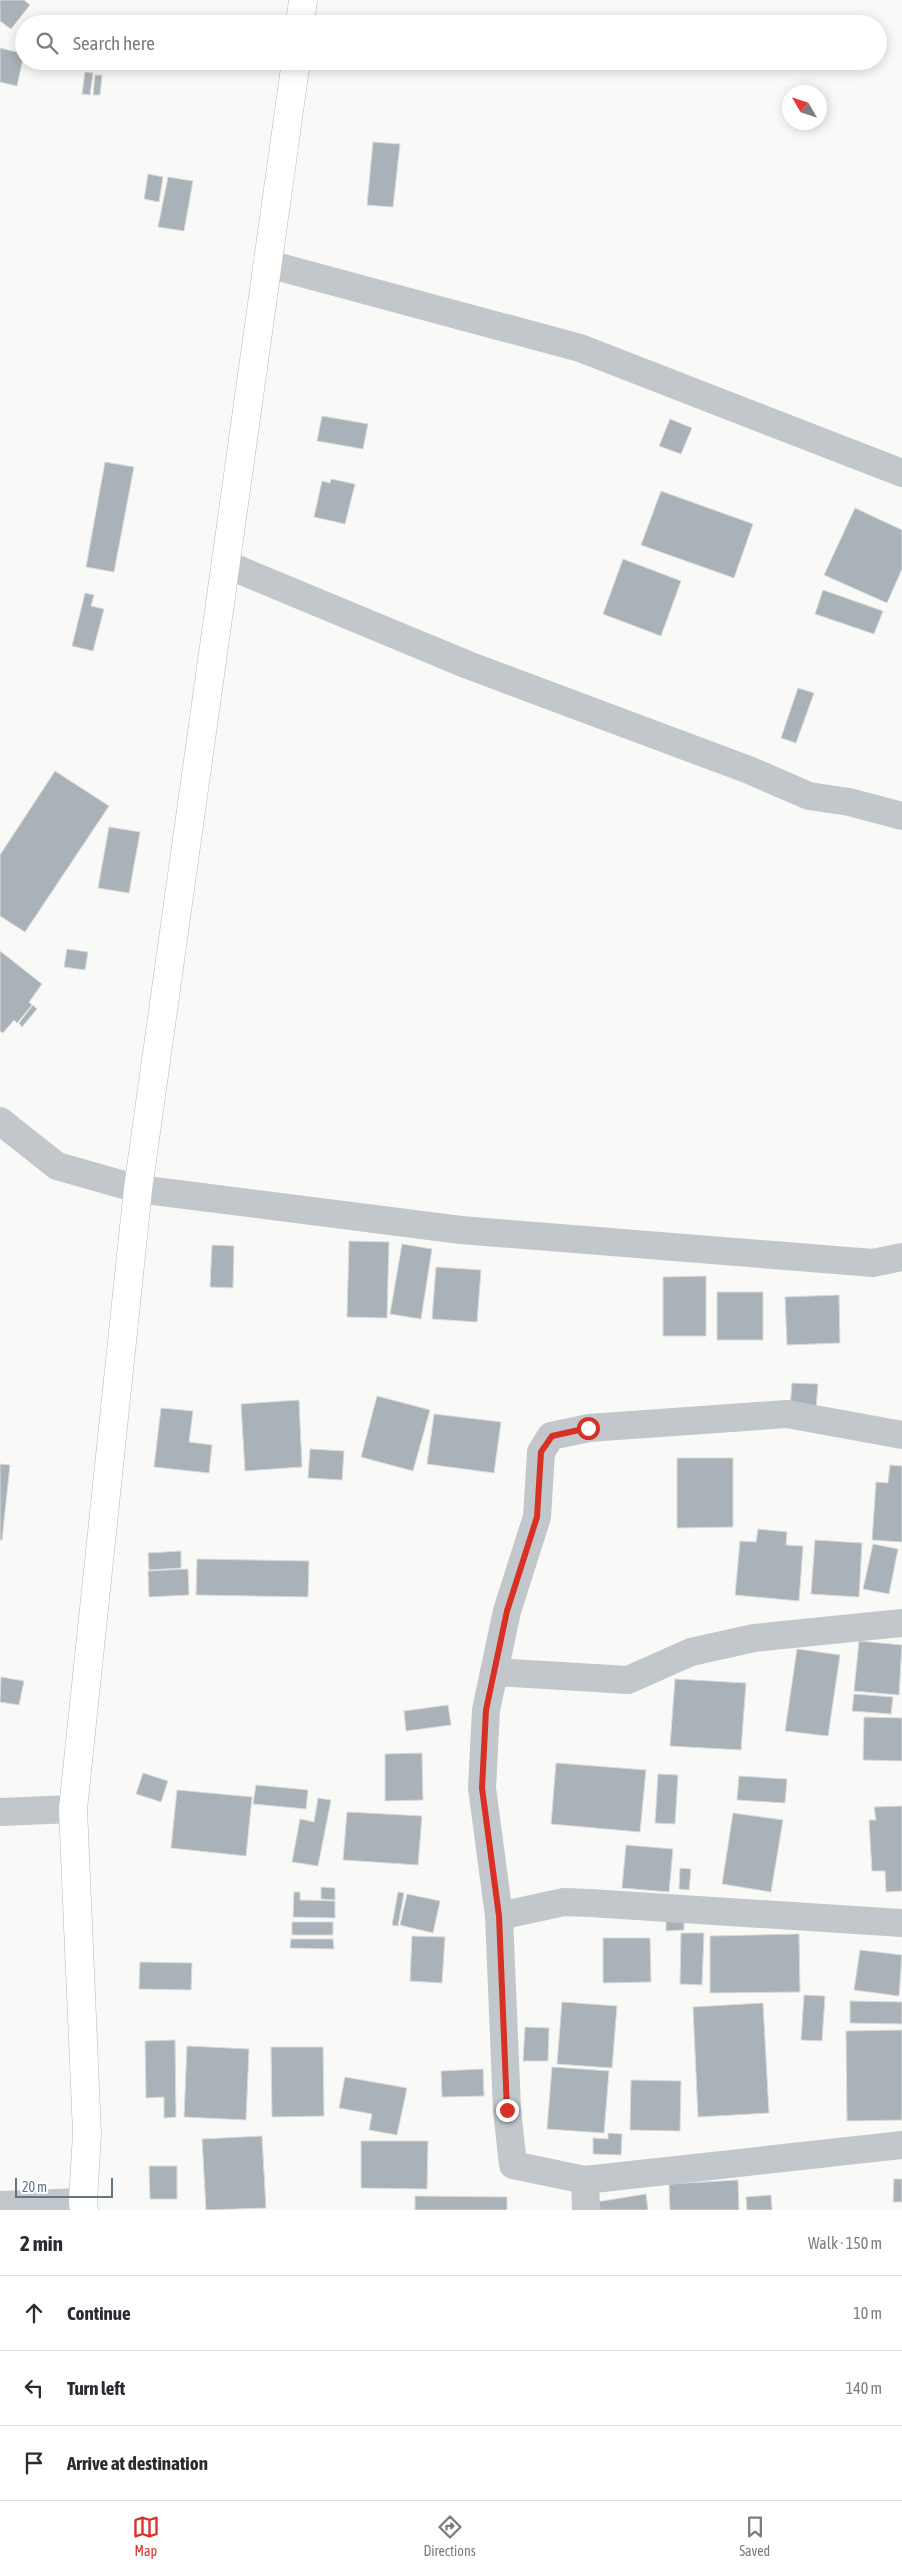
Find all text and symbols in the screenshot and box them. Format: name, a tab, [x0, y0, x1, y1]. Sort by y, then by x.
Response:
search box	[15, 15, 887, 70]
icon: search	[33, 29, 61, 57]
text: Search here	[73, 32, 155, 54]
north arrow	[782, 85, 827, 130]
route start	[577, 1417, 600, 1440]
route end	[496, 2099, 519, 2122]
scale bar	[15, 2175, 112, 2198]
text: 20 m	[22, 2179, 47, 2195]
text: 2 min	[20, 2231, 63, 2255]
text: Walk · 150 m	[808, 2234, 882, 2252]
icon: ahead	[20, 2299, 48, 2327]
text: Continue	[67, 2302, 131, 2324]
text: 10 m	[853, 2304, 882, 2322]
icon: left	[20, 2374, 48, 2402]
text: Turn left	[67, 2377, 125, 2399]
text: 140 m	[846, 2379, 882, 2397]
icon: arrive	[20, 2449, 48, 2477]
text: Arrive at destination	[67, 2452, 208, 2474]
tab: Map	[132, 2513, 160, 2559]
tab: Directions	[423, 2513, 476, 2559]
tab: Saved	[739, 2513, 770, 2559]

